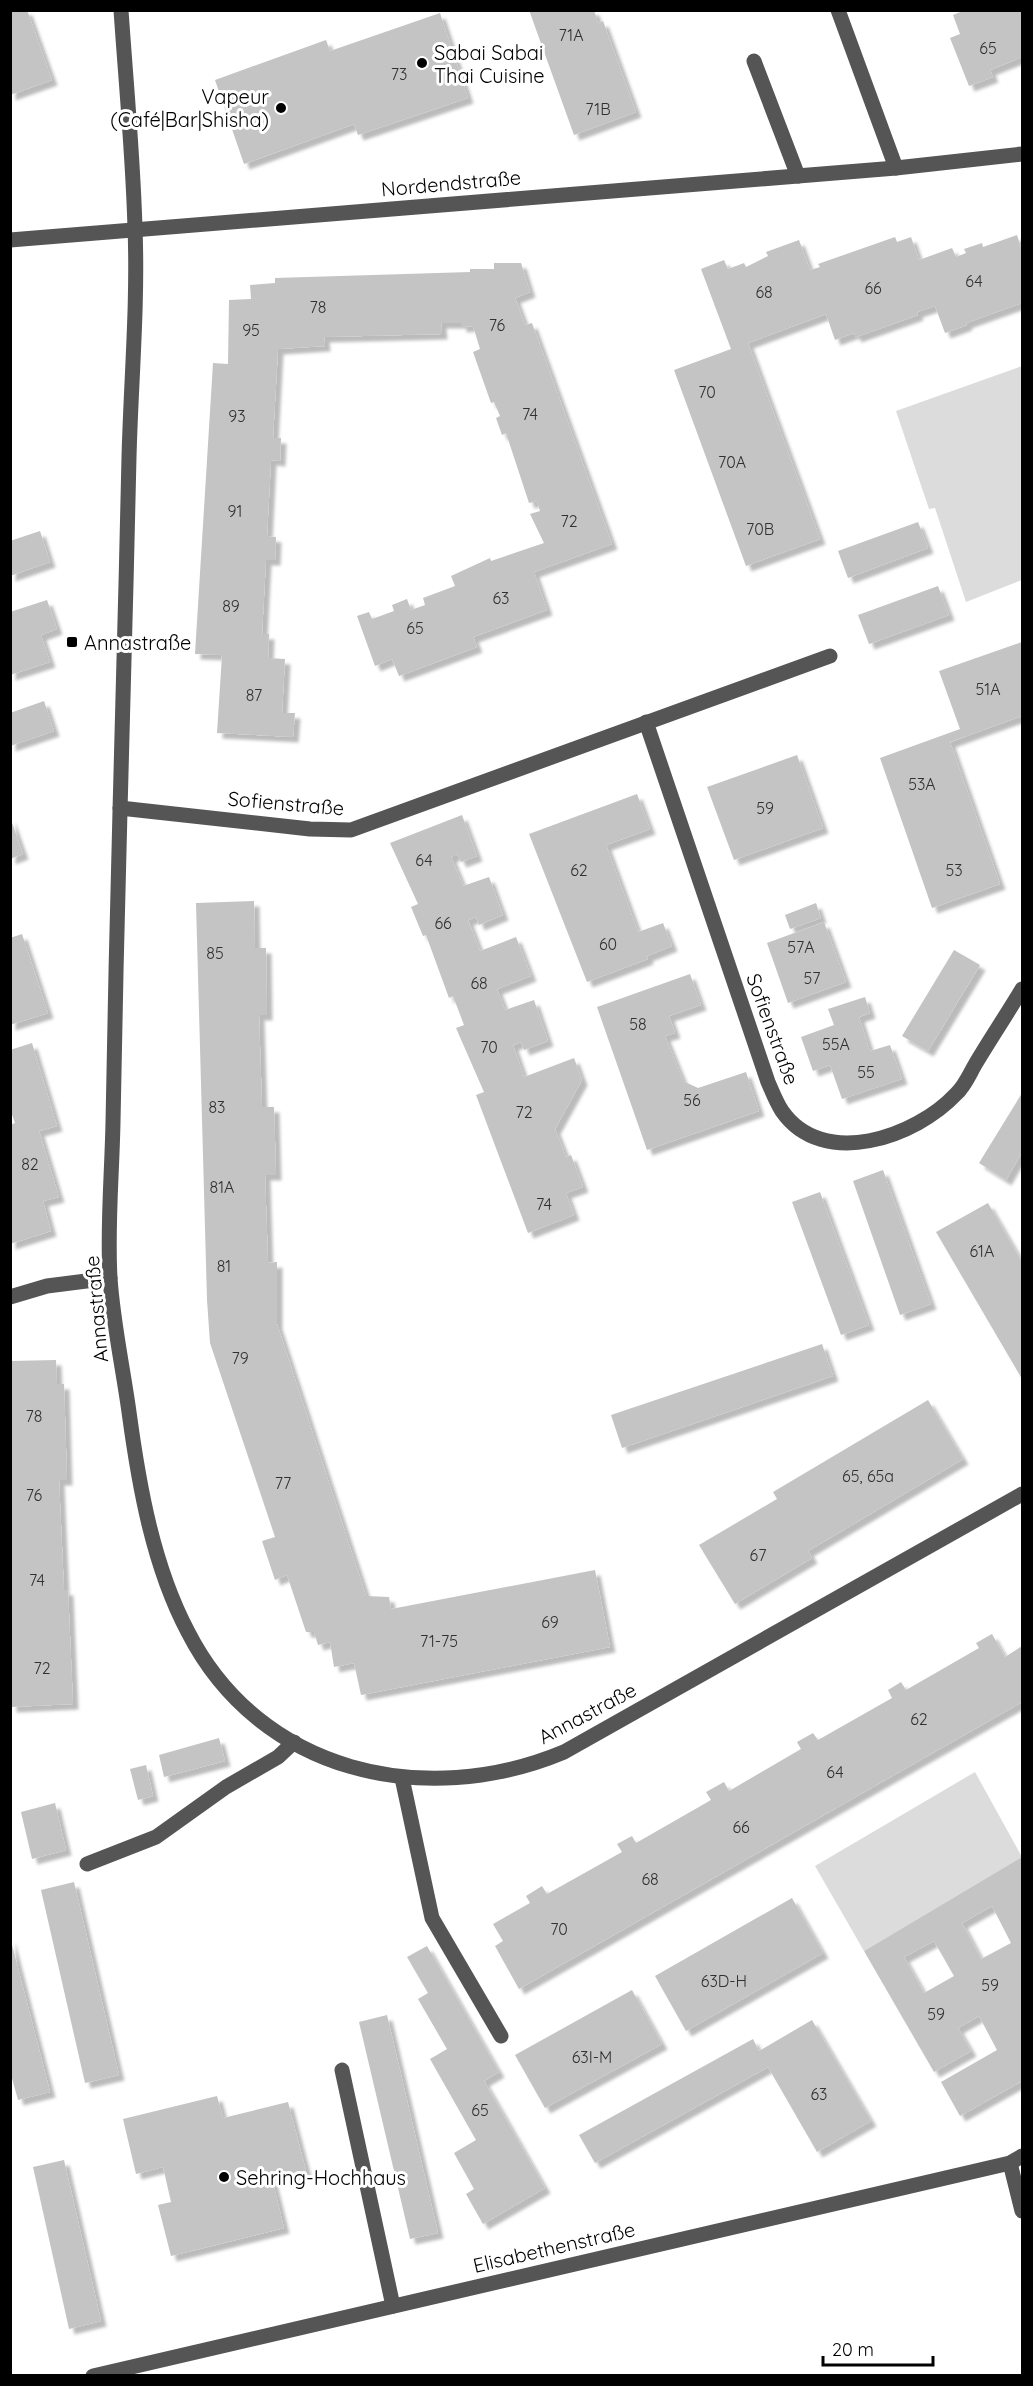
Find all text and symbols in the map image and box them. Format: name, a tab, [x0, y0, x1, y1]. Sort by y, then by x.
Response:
house number: 71A	[558, 25, 584, 45]
house number: 65	[979, 38, 997, 58]
place label: Sabai Sabai Thai Cuisine	[434, 40, 545, 88]
marker: Sabai Sabai Thai Cuisine	[415, 56, 429, 70]
house number: 73	[391, 64, 407, 84]
place label: Vapeur (Café|Bar|Shisha)	[110, 84, 269, 132]
house number: 71B	[585, 99, 611, 119]
marker: Vapeur (Café|Bar|Shisha)	[274, 101, 288, 115]
street label: Nordendstraße	[380, 164, 522, 202]
house number: 64	[965, 271, 983, 291]
house number: 66	[864, 278, 882, 298]
house number: 68	[755, 282, 773, 302]
house number: 78	[310, 297, 326, 317]
house number: 76	[489, 315, 506, 335]
house number: 95	[242, 320, 260, 340]
house number: 70	[698, 382, 716, 402]
house number: 74	[522, 404, 538, 424]
house number: 93	[228, 406, 246, 426]
house number: 70A	[718, 452, 746, 472]
house number: 91	[228, 501, 242, 521]
house number: 72	[560, 511, 578, 531]
house number: 70B	[746, 519, 774, 539]
house number: 63	[493, 588, 510, 608]
house number: 89	[222, 596, 240, 616]
house number: 65	[406, 618, 424, 638]
place label: Annastraße	[84, 630, 191, 655]
marker: Annastraße	[65, 635, 79, 649]
house number: 51A	[976, 679, 1001, 699]
house number: 87	[246, 685, 262, 705]
house number: 53A	[908, 774, 936, 794]
street label: Sofienstraße	[227, 785, 345, 821]
house number: 59	[756, 798, 774, 818]
house number: 64	[415, 850, 433, 870]
house number: 62	[570, 860, 588, 880]
house number: 53	[945, 860, 963, 880]
house number: 66	[434, 913, 452, 933]
house number: 60	[599, 934, 617, 954]
house number: 57A	[787, 937, 815, 957]
house number: 85	[206, 943, 224, 963]
house number: 57	[804, 968, 820, 988]
street label: Sofienstraße	[741, 970, 805, 1088]
house number: 68	[470, 973, 488, 993]
house number: 58	[629, 1014, 647, 1034]
house number: 55A	[822, 1034, 850, 1054]
house number: 70	[480, 1037, 498, 1057]
house number: 55	[857, 1062, 875, 1082]
house number: 56	[683, 1090, 701, 1110]
house number: 83	[208, 1097, 226, 1117]
house number: 72	[515, 1102, 533, 1122]
house number: 82	[21, 1154, 39, 1174]
house number: 81A	[210, 1177, 234, 1197]
house number: 74	[536, 1194, 552, 1214]
house number: 61A	[970, 1241, 994, 1261]
street label: Annastraße	[79, 1254, 113, 1364]
house number: 81	[217, 1256, 231, 1276]
house number: 79	[231, 1348, 249, 1368]
house number: 78	[26, 1406, 42, 1426]
house number: 65, 65a	[842, 1466, 894, 1486]
house number: 77	[275, 1473, 291, 1493]
house number: 76	[26, 1485, 43, 1505]
house number: 67	[750, 1545, 766, 1565]
house number: 74	[29, 1570, 45, 1590]
house number: 69	[541, 1612, 559, 1632]
house number: 71-75	[420, 1631, 458, 1651]
house number: 72	[33, 1658, 51, 1678]
street label: Annastraße	[534, 1677, 640, 1749]
house number: 62	[910, 1709, 928, 1729]
house number: 64	[826, 1762, 844, 1782]
house number: 66	[732, 1817, 750, 1837]
house number: 68	[641, 1869, 659, 1889]
house number: 70	[550, 1919, 568, 1939]
house number: 63D-H	[701, 1971, 747, 1991]
house number: 59	[981, 1975, 999, 1995]
house number: 59	[927, 2004, 945, 2024]
house number: 63I-M	[572, 2047, 612, 2067]
house number: 63	[811, 2084, 828, 2104]
house number: 65	[471, 2100, 489, 2120]
place label: Sehring-Hochhaus	[236, 2165, 406, 2190]
marker: Sehring-Hochhaus	[217, 2170, 231, 2184]
street label: Elisabethenstraße	[471, 2216, 637, 2278]
scale bar	[823, 2329, 932, 2367]
text: 20 m	[832, 2338, 874, 2361]

